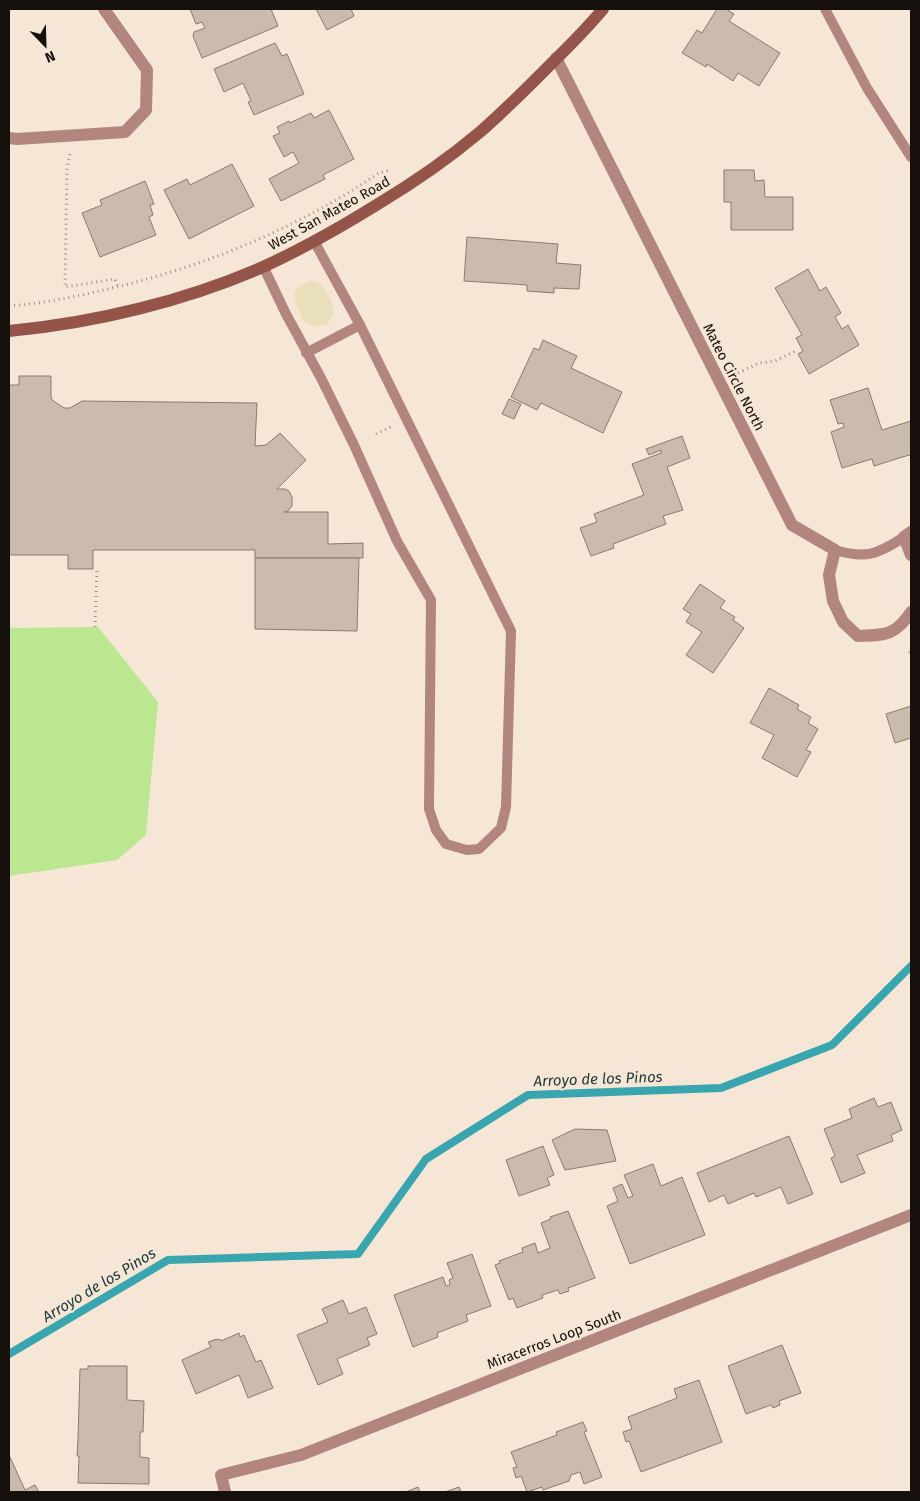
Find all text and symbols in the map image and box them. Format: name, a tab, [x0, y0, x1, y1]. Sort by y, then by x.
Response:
north arrow	[20, 20, 70, 70]
text: N	[42, 47, 57, 66]
street label: West San Mateo Road	[265, 173, 393, 254]
street label: Mateo Circle North	[699, 321, 768, 434]
water label: Arroyo de los Pinos	[532, 1068, 663, 1090]
water label: Arroyo de los Pinos	[38, 1244, 159, 1326]
street label: Miracerros Loop South	[485, 1306, 624, 1373]

